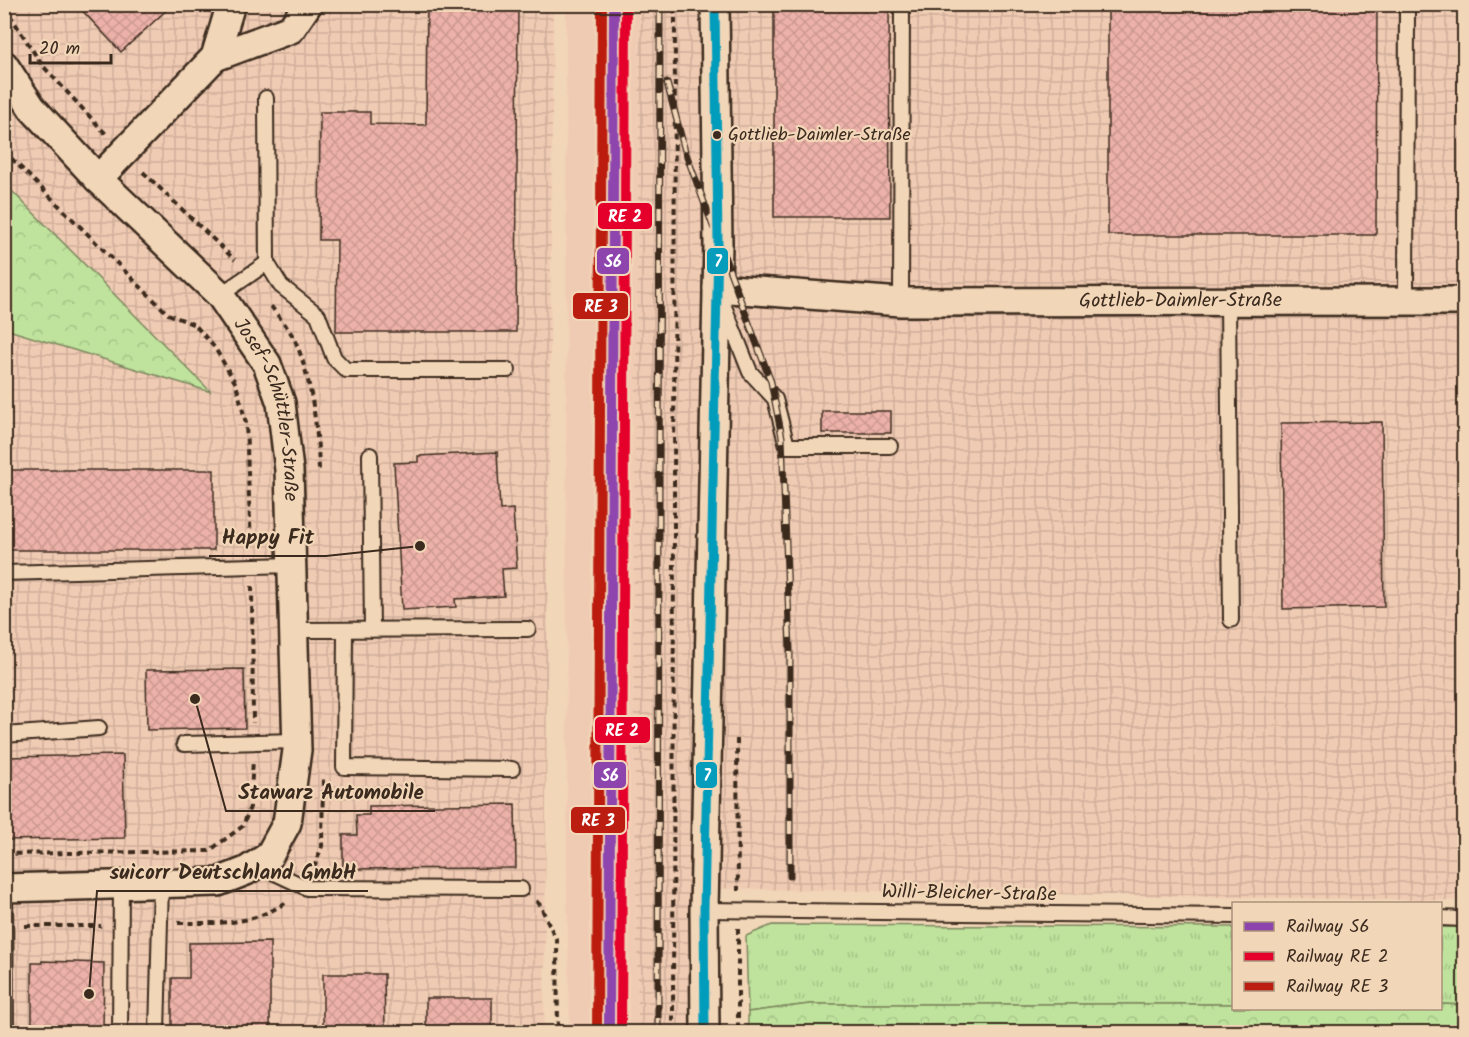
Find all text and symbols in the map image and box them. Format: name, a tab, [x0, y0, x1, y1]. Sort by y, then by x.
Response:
scale bar	[30, 27, 111, 65]
text: 20 m	[39, 35, 80, 64]
place label: Gottlieb-Daimler-Straße	[728, 121, 911, 150]
marker: Gottlieb-Daimler-Straße	[711, 129, 723, 141]
line badge: RE 2	[597, 202, 653, 230]
text: RE 2	[608, 205, 642, 230]
line badge: S6	[596, 247, 630, 275]
line badge: 7	[706, 247, 729, 275]
text: S6	[604, 250, 622, 275]
text: 7	[714, 250, 722, 275]
street label: Gottlieb-Daimler-Straße	[1079, 285, 1282, 318]
line badge: RE 3	[572, 292, 629, 320]
text: RE 3	[584, 295, 618, 320]
street label: Josef-Schüttler-Straße	[224, 312, 306, 502]
callout: Happy Fit	[209, 517, 326, 556]
text: Happy Fit	[222, 522, 315, 555]
line badge: RE 2	[594, 716, 651, 744]
text: RE 2	[605, 719, 639, 744]
line badge: S6	[593, 761, 627, 789]
line badge: 7	[695, 761, 718, 789]
text: S6	[601, 764, 619, 789]
text: 7	[703, 764, 711, 789]
callout: Stawarz Automobile	[226, 772, 435, 811]
text: Stawarz Automobile	[238, 777, 424, 810]
line badge: RE 3	[570, 806, 626, 834]
text: RE 3	[581, 809, 615, 834]
callout: suicorr Deutschland GmbH	[97, 852, 368, 891]
text: suicorr Deutschland GmbH	[109, 857, 357, 890]
street label: Willi-Bleicher-Straße	[881, 876, 1057, 912]
legend	[1232, 902, 1442, 1010]
text: Railway S6	[1286, 913, 1369, 942]
text: Railway RE 2	[1286, 943, 1389, 972]
text: Railway RE 3	[1286, 973, 1388, 1002]

